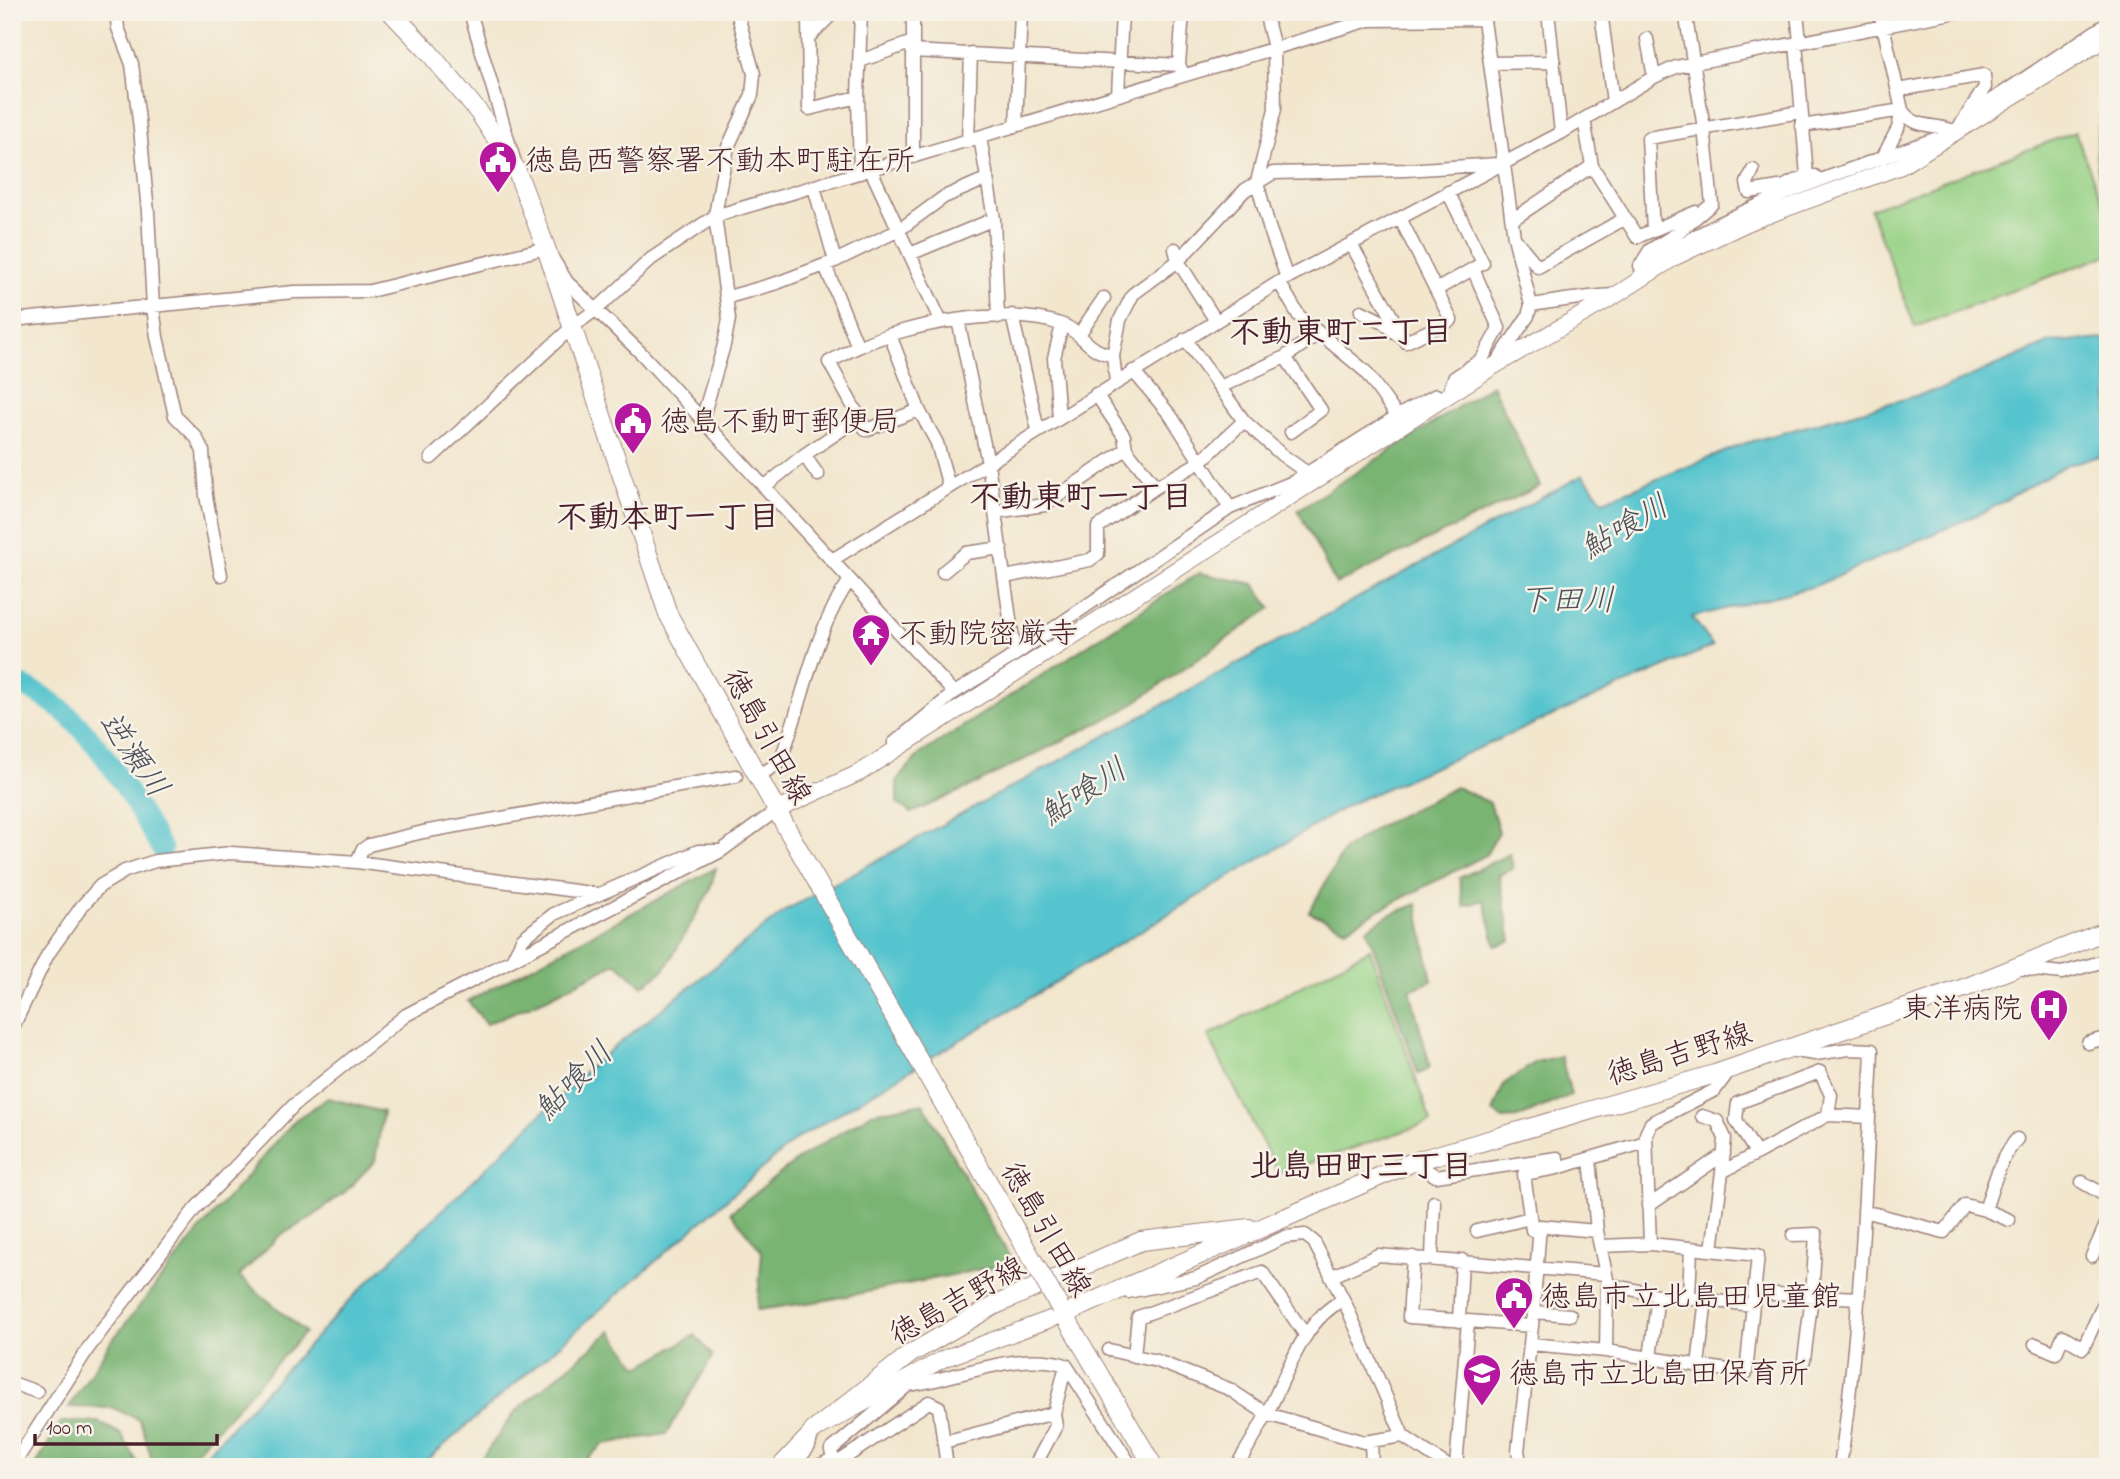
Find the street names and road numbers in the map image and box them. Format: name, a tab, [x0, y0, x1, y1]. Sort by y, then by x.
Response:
street label: 徳島引田線	[710, 661, 821, 814]
street label: 徳島吉野線	[1602, 1013, 1758, 1099]
street label: 徳島引田線	[988, 1155, 1101, 1306]
street label: 徳島吉野線	[882, 1247, 1035, 1358]

